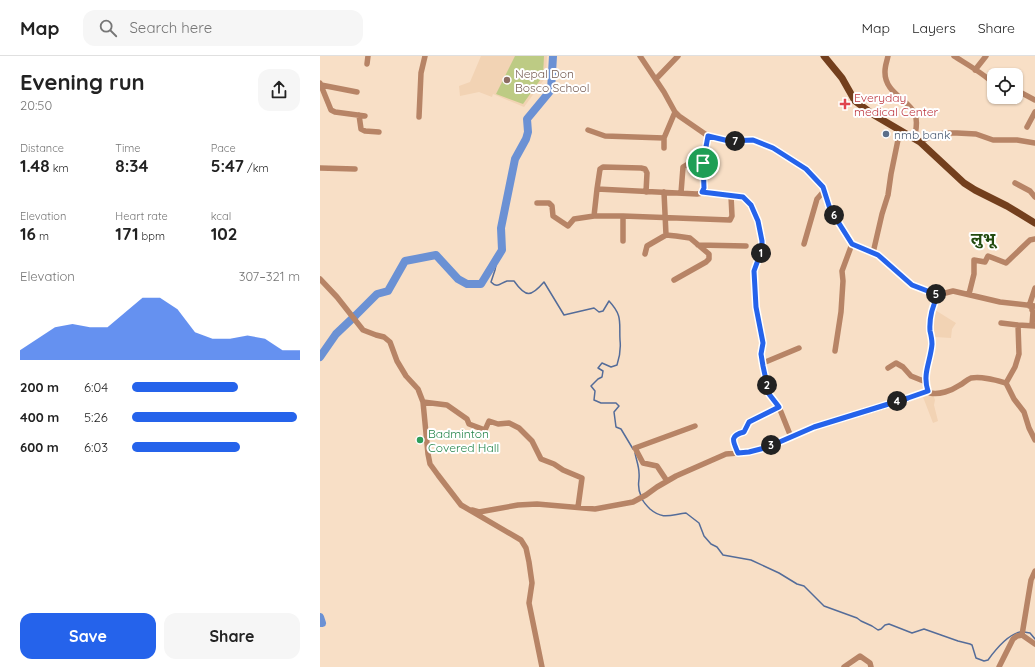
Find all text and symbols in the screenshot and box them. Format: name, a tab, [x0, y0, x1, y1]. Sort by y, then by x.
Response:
search box	[83, 10, 363, 46]
text: Map	[20, 16, 59, 40]
icon: search	[97, 17, 119, 39]
text: Search here	[129, 18, 212, 37]
text: Map	[861, 19, 890, 37]
text: Layers	[912, 19, 956, 37]
text: Share	[978, 19, 1015, 37]
place label: Nepal Don Bosco School	[515, 66, 589, 95]
text: Evening run	[20, 68, 145, 96]
map controls	[987, 68, 1023, 104]
button: locate	[987, 68, 1023, 104]
button: share	[258, 69, 300, 111]
marker: Nepal Don Bosco School	[502, 75, 512, 85]
place label: Everyday medical Center	[854, 90, 938, 119]
text: 20:50	[20, 97, 52, 113]
marker: Everyday medical Center	[839, 98, 851, 110]
place label: nmb bank	[894, 127, 950, 142]
marker: nmb bank	[881, 129, 891, 139]
pin: 7	[725, 131, 745, 151]
text: 7	[732, 134, 738, 148]
text: Distance	[20, 141, 64, 155]
text: Time	[115, 141, 141, 155]
text: Pace	[211, 141, 236, 155]
pin	[686, 146, 720, 180]
icon: arrive	[692, 152, 714, 174]
text: 1.48	[20, 155, 50, 176]
text: 8:34	[115, 155, 148, 176]
text: 5:47	[211, 155, 244, 176]
text: km	[50, 161, 69, 175]
text: /km	[244, 161, 269, 175]
pin: 6	[824, 205, 844, 225]
text: 6	[831, 208, 837, 222]
text: Elevation	[20, 209, 66, 223]
text: Heart rate	[115, 209, 168, 223]
text: kcal	[211, 209, 231, 223]
text: 16	[20, 223, 36, 244]
text: 171	[115, 223, 139, 244]
text: 102	[211, 223, 237, 244]
district label: लुभू	[971, 228, 998, 249]
text: m	[36, 229, 49, 243]
text: bpm	[139, 229, 165, 243]
pin: 1	[751, 243, 771, 263]
text: 1	[759, 246, 763, 260]
text: Elevation	[20, 268, 75, 284]
text: 307–321 m	[239, 268, 300, 284]
pin: 5	[926, 284, 946, 304]
text: 5	[933, 287, 939, 301]
pin: 2	[757, 375, 777, 395]
text: 2	[764, 378, 770, 392]
text: 200 m	[20, 379, 59, 395]
text: 6:04	[84, 379, 108, 395]
pin: 4	[887, 391, 907, 411]
text: 4	[894, 394, 900, 408]
text: 400 m	[20, 409, 59, 425]
text: 5:26	[84, 409, 108, 425]
place label: Badminton Covered Hall	[428, 426, 499, 455]
marker: Badminton Covered Hall	[415, 435, 425, 445]
pin: 3	[761, 435, 781, 455]
text: 3	[768, 438, 774, 452]
text: 600 m	[20, 439, 59, 455]
text: 6:03	[84, 439, 108, 455]
button: Save	[20, 613, 156, 659]
button: Share	[164, 613, 300, 659]

